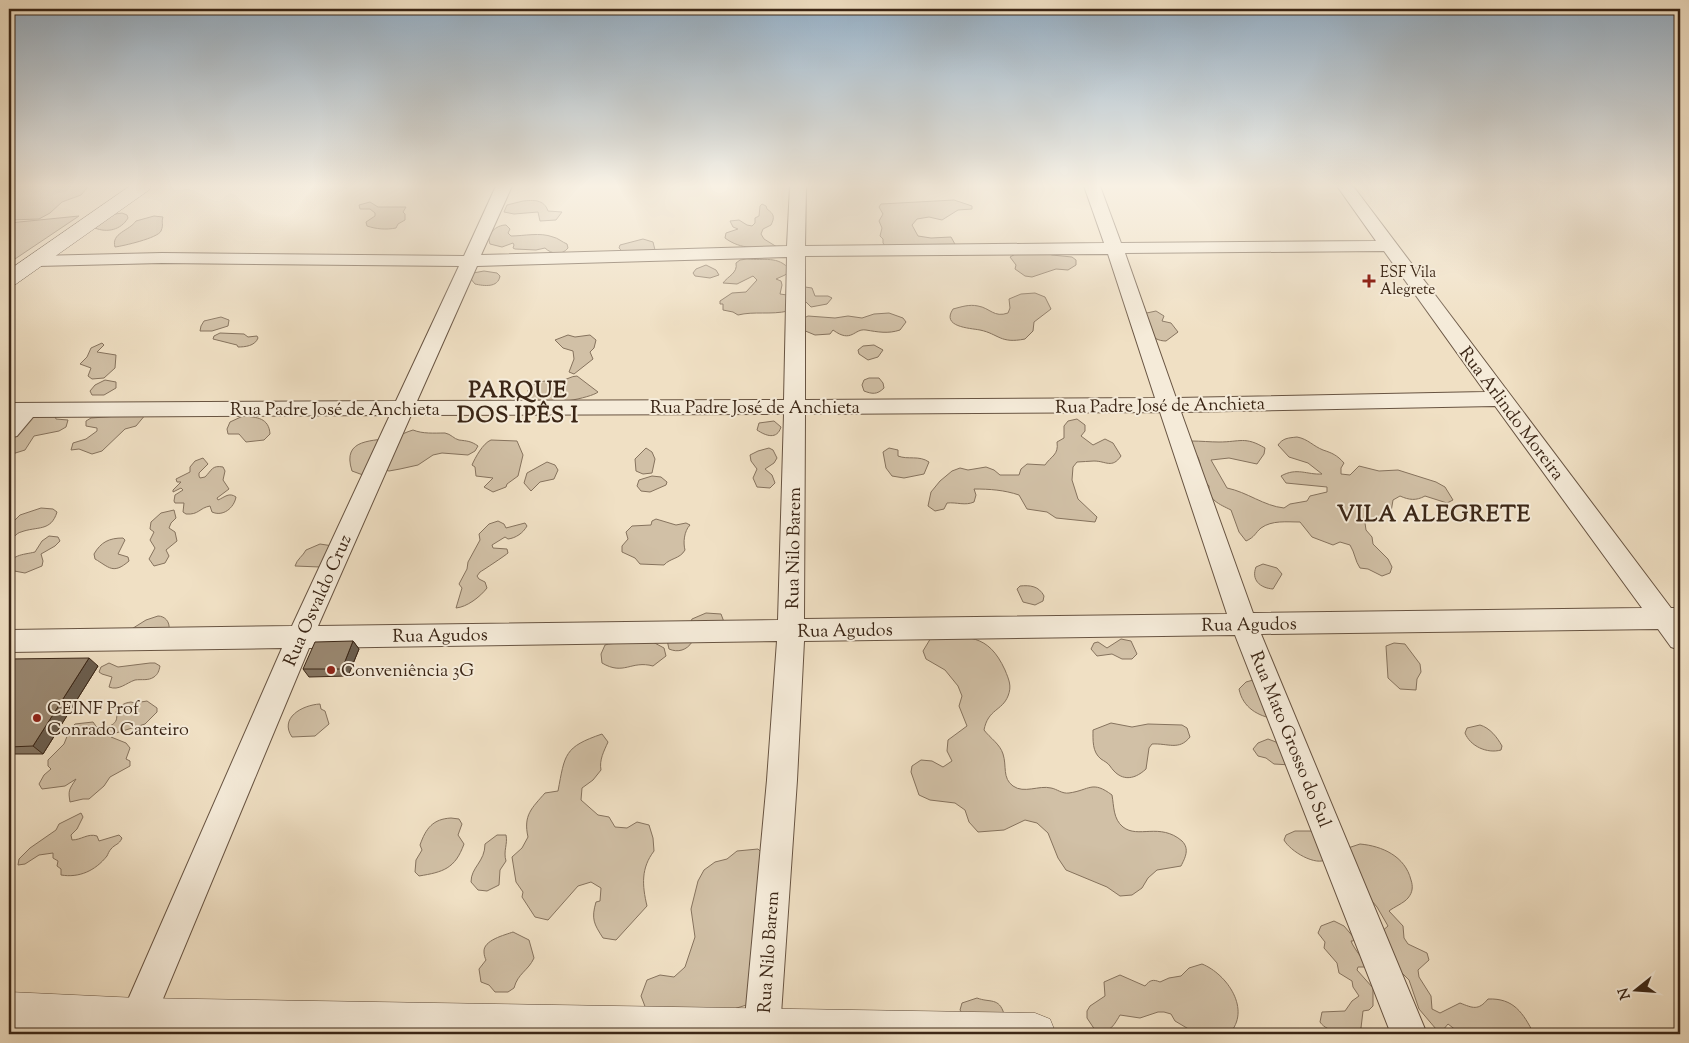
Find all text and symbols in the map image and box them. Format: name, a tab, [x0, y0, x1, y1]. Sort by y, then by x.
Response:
place label: ESF Vila Alegrete	[1380, 263, 1436, 301]
marker: ESF Vila Alegrete	[1362, 274, 1376, 288]
street label: Rua Arlindo Moreira	[1451, 342, 1569, 486]
district label: PARQUE DOS IPÊS I	[457, 376, 579, 433]
street label: Rua Padre José de Anchieta	[1055, 392, 1265, 422]
street label: Rua Padre José de Anchieta	[650, 396, 860, 422]
street label: Rua Padre José de Anchieta	[230, 398, 440, 424]
street label: Rua Nilo Barem	[781, 487, 809, 609]
district label: VILA ALEGRETE	[1337, 500, 1531, 532]
street label: Rua Osvaldo Cruz	[278, 531, 360, 671]
street label: Rua Agudos	[1201, 612, 1297, 640]
street label: Rua Agudos	[797, 618, 893, 646]
street label: Rua Agudos	[392, 623, 488, 651]
street label: Rua Mato Grosso do Sul	[1242, 648, 1336, 832]
place label: Conveniência 3G	[341, 659, 474, 685]
marker: Conveniência 3G	[325, 664, 337, 676]
place label: CEINF Prof Conrado Canteiro	[47, 697, 189, 744]
marker: CEINF Prof Conrado Canteiro	[31, 712, 43, 724]
street label: Rua Nilo Barem	[753, 890, 787, 1014]
north arrow	[1612, 966, 1662, 1016]
text: N	[1614, 985, 1637, 1001]

